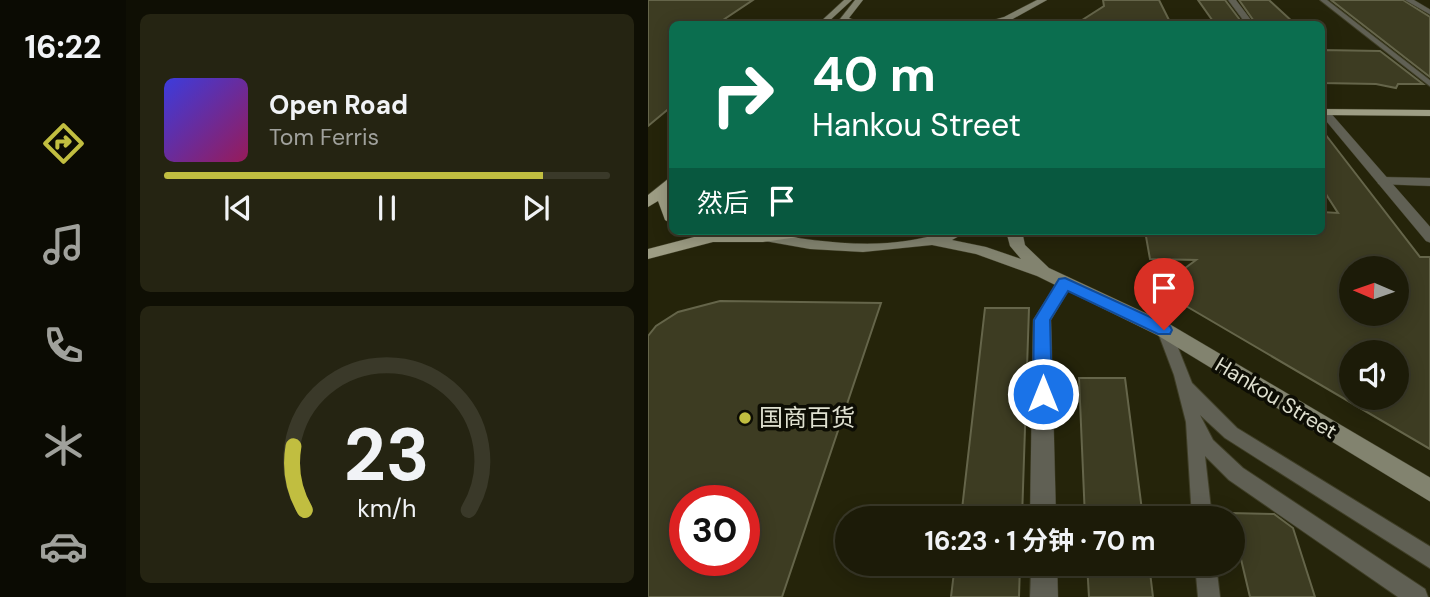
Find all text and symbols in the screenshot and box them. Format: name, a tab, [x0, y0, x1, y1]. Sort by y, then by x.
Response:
text: 16:22	[25, 26, 102, 68]
text: 40 m	[812, 42, 936, 106]
icon: right	[697, 49, 788, 140]
text: Open Road	[269, 88, 408, 122]
text: Hankou Street	[812, 104, 1021, 146]
icon: directions	[39, 119, 88, 168]
text: Tom Ferris	[269, 122, 379, 152]
icon: arrive	[763, 182, 801, 220]
text: 然后	[697, 186, 749, 220]
icon: previous	[219, 189, 257, 227]
icon: pause	[368, 189, 406, 227]
icon: next	[517, 189, 555, 227]
icon: music	[39, 220, 88, 269]
north arrow	[1339, 256, 1409, 326]
map controls	[1339, 256, 1409, 410]
pin	[1134, 258, 1194, 330]
icon: arrive	[1145, 269, 1183, 307]
icon: phone	[39, 321, 88, 370]
button: sound	[1339, 340, 1409, 410]
street label: Hankou Street	[1210, 351, 1342, 445]
position arrow	[1006, 357, 1080, 431]
place label: 国商百货	[759, 402, 855, 433]
text: 23	[344, 409, 430, 504]
marker: 国商百货	[737, 410, 753, 426]
icon: climate	[39, 421, 88, 470]
speed limit sign: 30	[669, 485, 760, 576]
text: km/h	[357, 492, 417, 525]
icon: car	[39, 522, 88, 571]
text: 16:23 · 1 分钟 · 70 m	[924, 524, 1156, 558]

